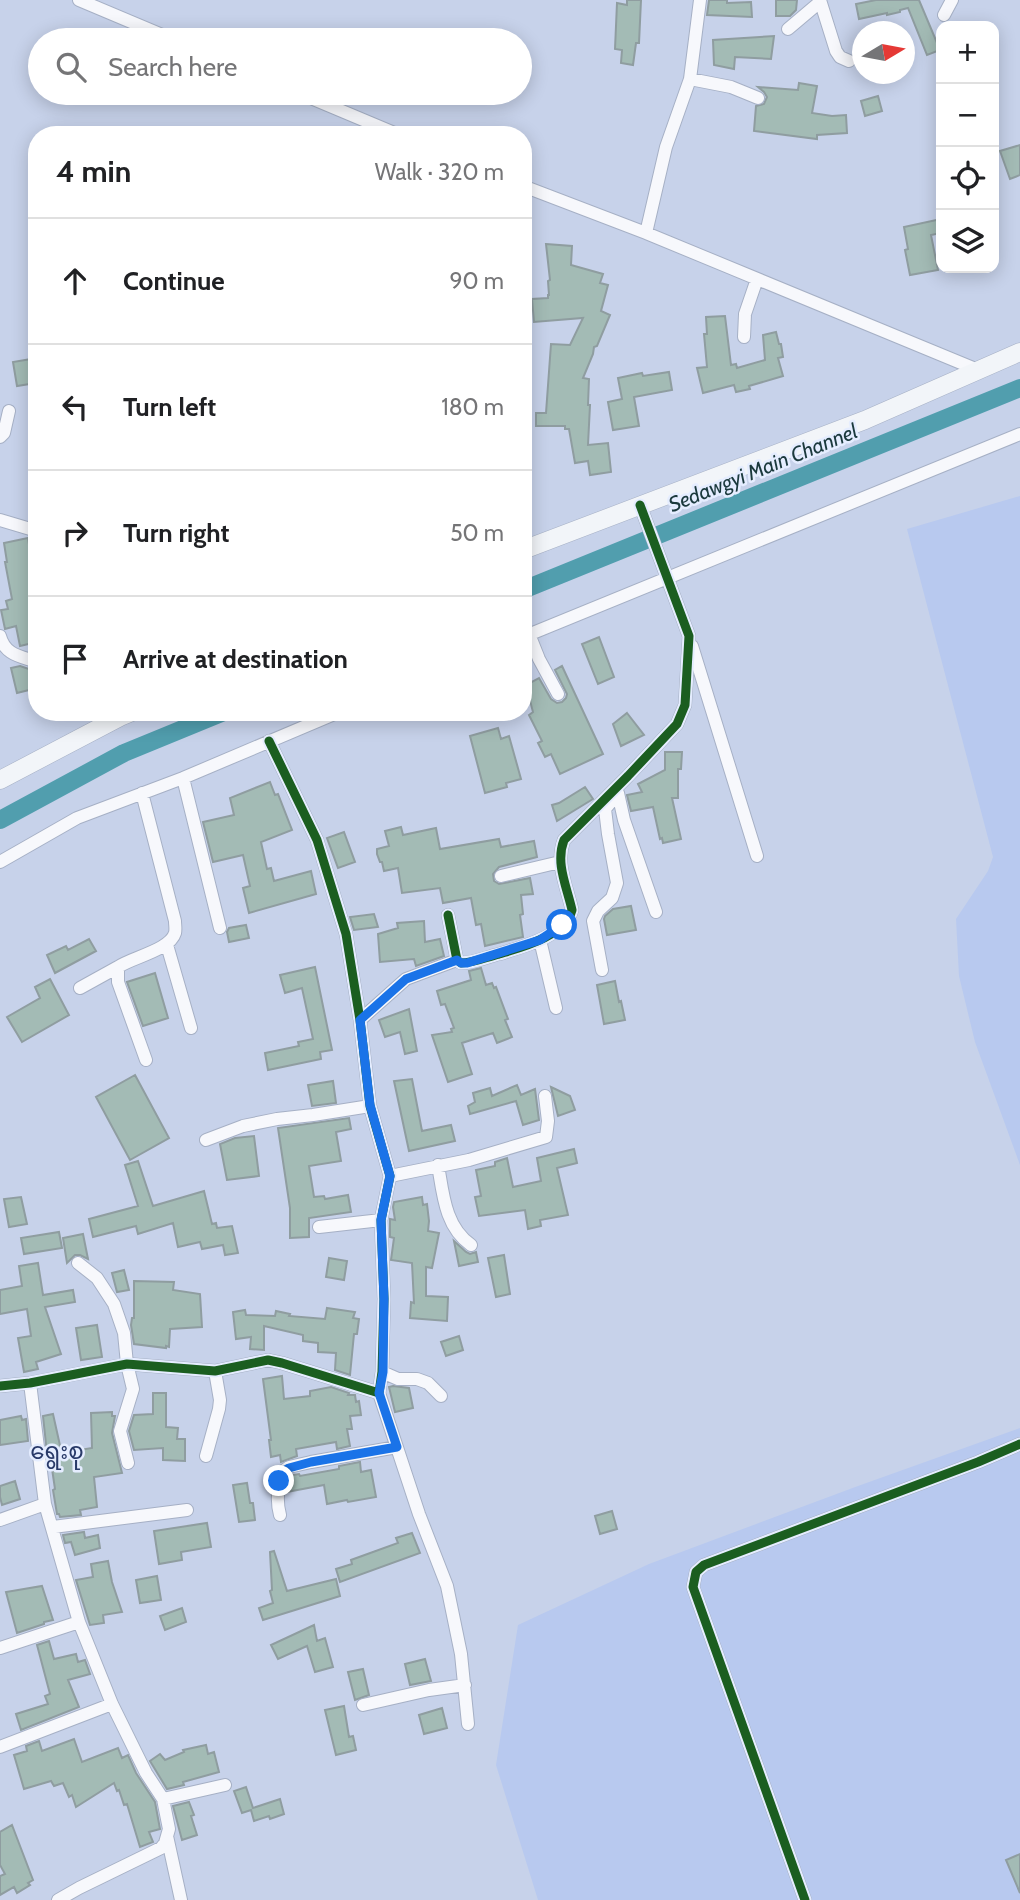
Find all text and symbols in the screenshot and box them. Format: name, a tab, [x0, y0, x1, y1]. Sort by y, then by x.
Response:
north arrow	[852, 21, 915, 84]
map controls	[936, 21, 999, 273]
button: +	[936, 21, 999, 84]
search box	[28, 28, 532, 105]
icon: search	[52, 48, 90, 86]
text: Search here	[108, 51, 237, 83]
button: −	[936, 84, 999, 147]
button: locate	[936, 147, 999, 210]
text: 4 min	[56, 153, 131, 190]
text: Walk · 320 m	[375, 158, 504, 186]
button: layers	[936, 210, 999, 273]
icon: ahead	[56, 262, 94, 300]
text: Continue	[123, 265, 225, 297]
text: 90 m	[450, 267, 504, 295]
icon: left	[56, 388, 94, 426]
text: Turn left	[123, 391, 216, 423]
text: 180 m	[441, 393, 504, 421]
water label: Sedawgyi Main Channel	[665, 418, 861, 517]
icon: right	[56, 514, 94, 552]
text: Turn right	[123, 517, 229, 549]
text: 50 m	[450, 519, 504, 547]
icon: arrive	[56, 640, 94, 678]
text: Arrive at destination	[123, 643, 348, 675]
route start	[546, 909, 577, 940]
district label: ရွေးစု	[30, 1437, 84, 1470]
route end	[263, 1465, 294, 1496]

